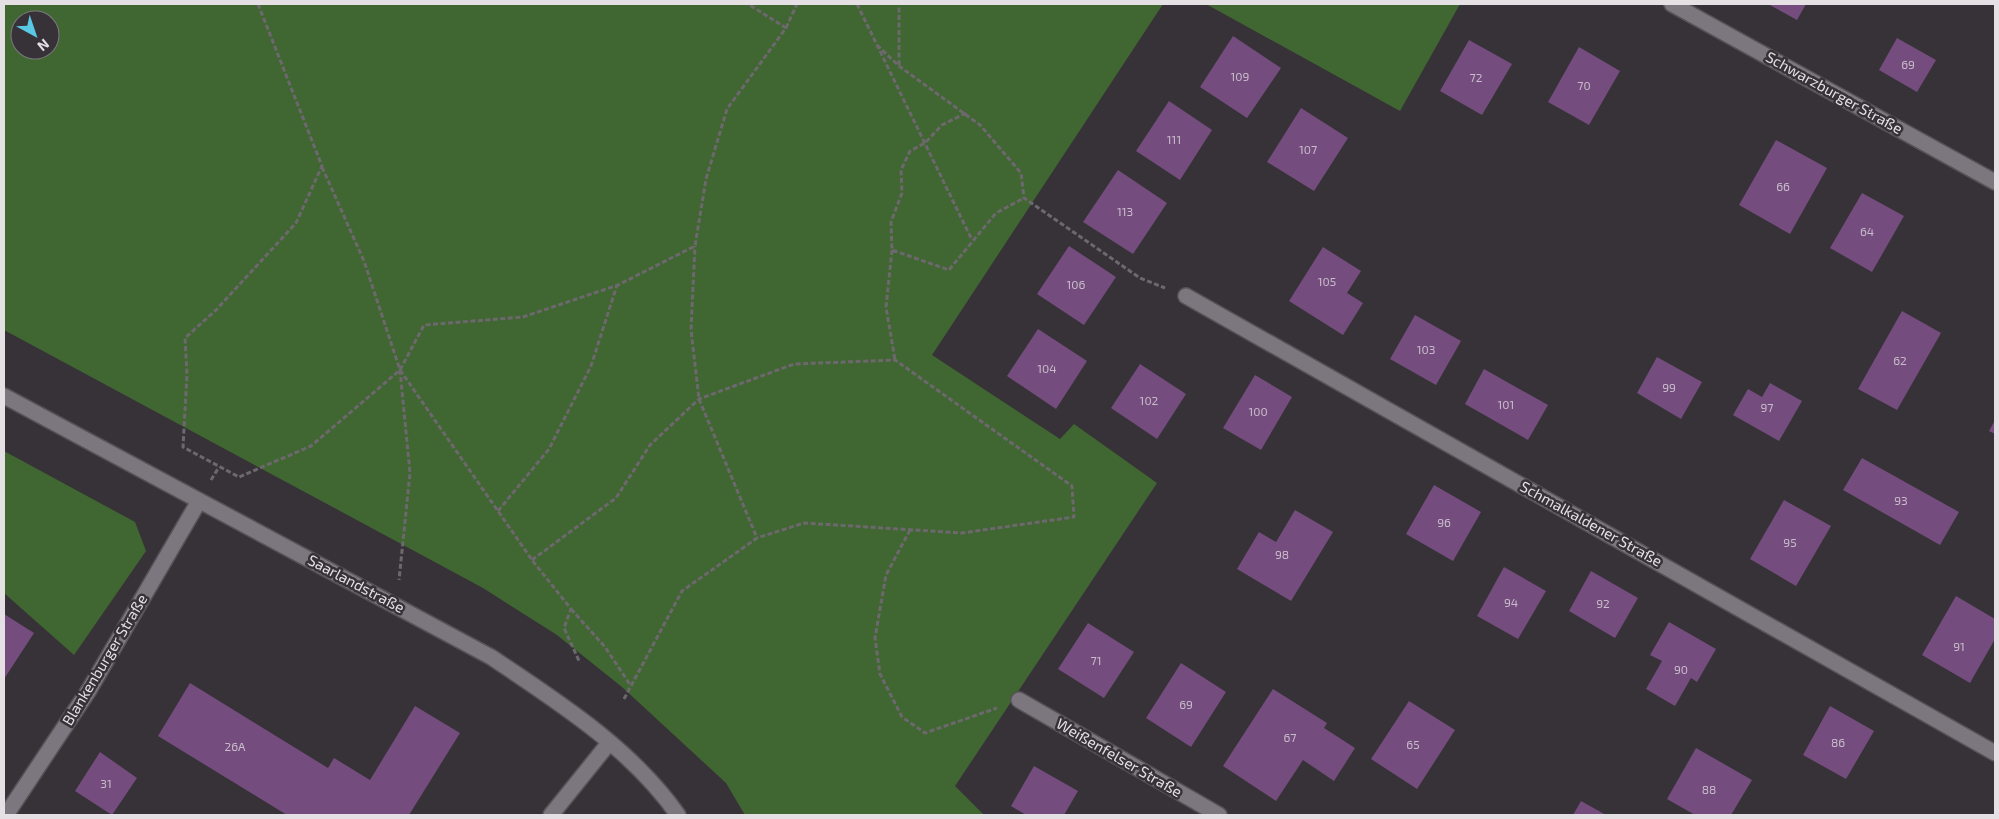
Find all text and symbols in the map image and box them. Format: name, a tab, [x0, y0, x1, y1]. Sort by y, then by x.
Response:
north arrow	[10, 10, 60, 60]
text: N	[34, 36, 53, 55]
street label: Schwarzburger Straße	[1763, 47, 1906, 137]
house number: 69	[1901, 57, 1915, 71]
house number: 109	[1231, 69, 1250, 83]
house number: 72	[1470, 70, 1483, 84]
house number: 70	[1577, 78, 1591, 92]
house number: 111	[1167, 132, 1181, 146]
house number: 107	[1299, 142, 1317, 156]
house number: 66	[1776, 179, 1790, 193]
house number: 113	[1117, 204, 1133, 218]
house number: 64	[1860, 224, 1874, 238]
house number: 105	[1318, 274, 1336, 288]
house number: 106	[1067, 277, 1086, 291]
house number: 103	[1417, 342, 1435, 356]
house number: 62	[1893, 353, 1907, 367]
house number: 104	[1037, 361, 1057, 375]
house number: 99	[1662, 380, 1676, 394]
house number: 102	[1140, 393, 1159, 407]
house number: 101	[1498, 397, 1514, 411]
house number: 97	[1760, 400, 1774, 414]
house number: 100	[1248, 404, 1268, 418]
street label: Schmalkaldener Straße	[1517, 477, 1666, 570]
house number: 93	[1894, 493, 1908, 507]
house number: 96	[1437, 515, 1451, 529]
house number: 95	[1783, 535, 1797, 549]
house number: 98	[1275, 547, 1289, 561]
street label: Saarlandstraße	[305, 550, 408, 616]
street label: Blankenburger Straße	[58, 591, 150, 728]
house number: 94	[1504, 595, 1518, 609]
house number: 92	[1596, 596, 1610, 610]
house number: 91	[1953, 639, 1965, 653]
house number: 71	[1091, 653, 1101, 667]
house number: 90	[1674, 662, 1688, 676]
house number: 69	[1179, 697, 1193, 711]
street label: Weißenfelser Straße	[1054, 714, 1185, 800]
house number: 67	[1283, 730, 1297, 744]
house number: 86	[1831, 735, 1845, 749]
house number: 65	[1406, 737, 1420, 751]
house number: 26A	[224, 739, 246, 753]
house number: 31	[100, 776, 112, 790]
house number: 88	[1702, 782, 1716, 796]

